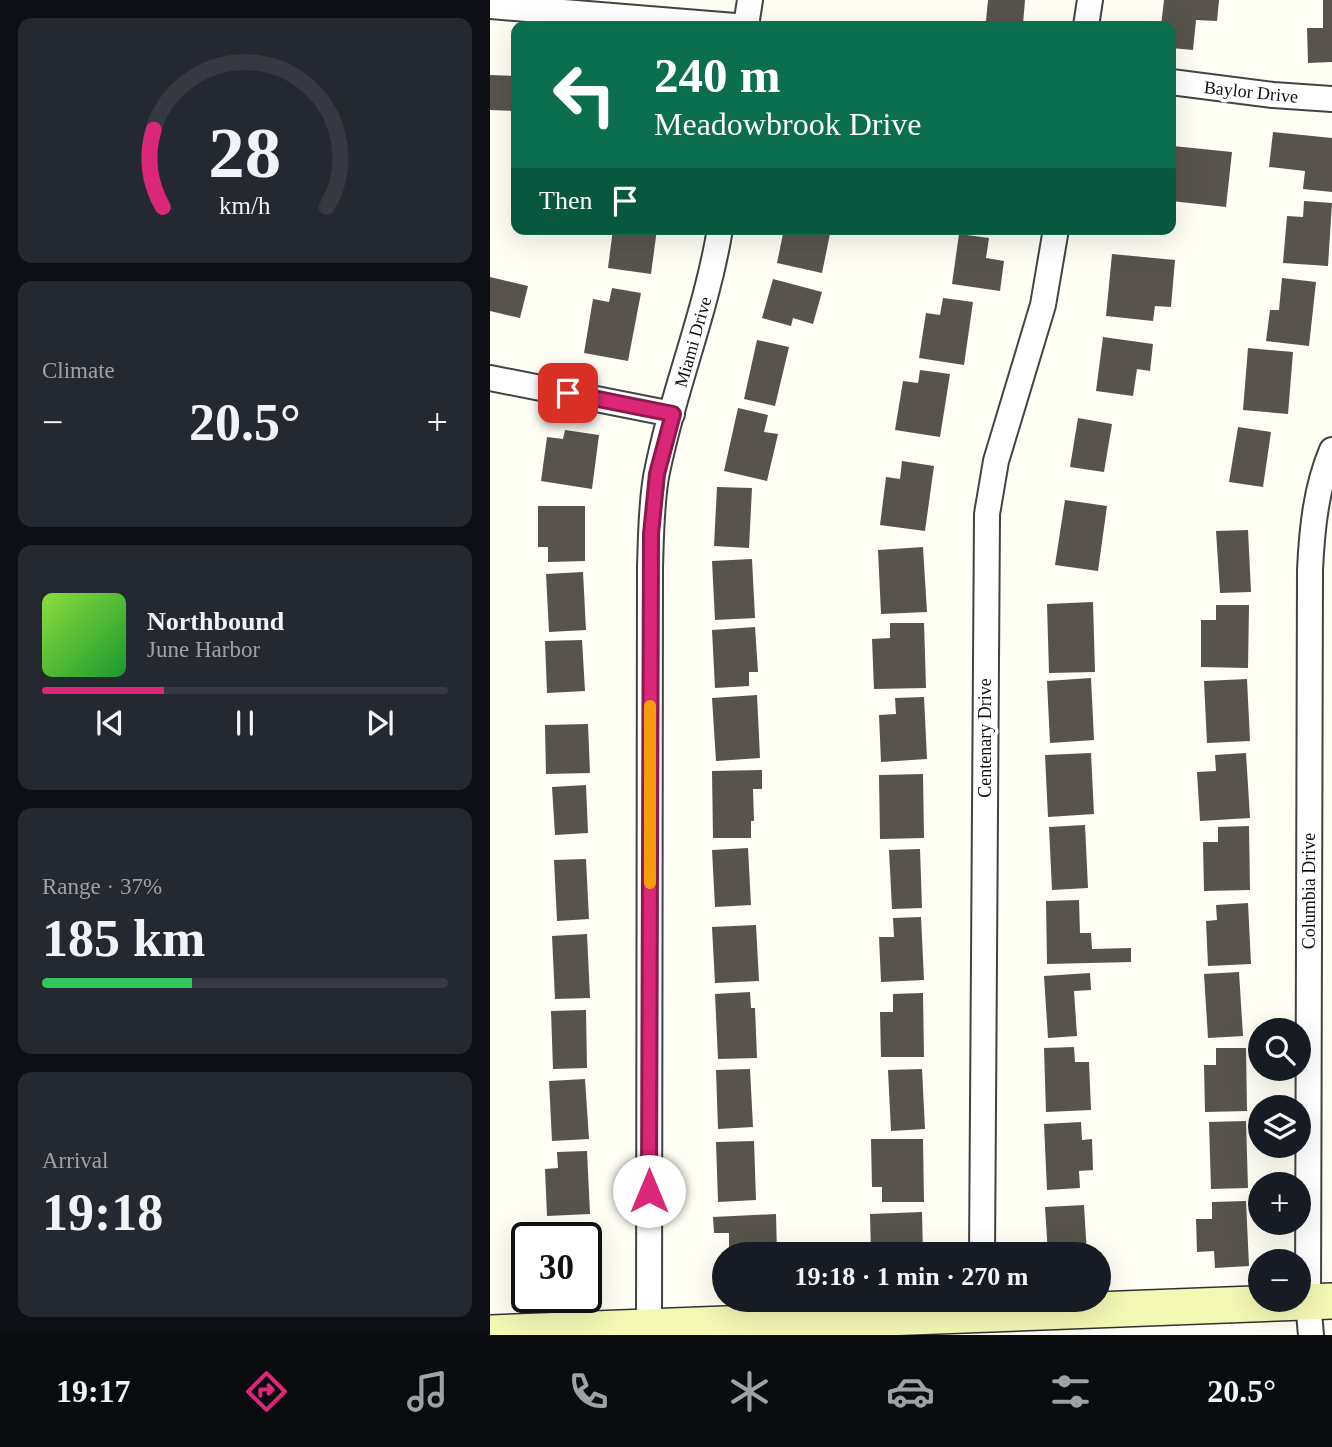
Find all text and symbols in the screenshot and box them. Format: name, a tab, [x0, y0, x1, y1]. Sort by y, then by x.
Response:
text: 240 m	[654, 48, 781, 103]
icon: left	[539, 49, 630, 140]
street label: Baylor Drive	[1203, 77, 1299, 107]
text: Meadowbrook Drive	[654, 106, 921, 142]
text: 28	[209, 112, 281, 193]
icon: arrive	[606, 182, 644, 220]
text: Then	[539, 186, 592, 215]
text: km/h	[219, 192, 271, 219]
street label: Miami Drive	[671, 294, 715, 390]
text: Climate	[42, 358, 115, 383]
pin	[538, 363, 598, 423]
icon: arrive	[549, 374, 587, 412]
text: 20.5°	[189, 394, 301, 451]
text: −	[42, 401, 63, 443]
text: +	[427, 401, 448, 443]
text: Northbound	[147, 607, 284, 636]
text: June Harbor	[147, 637, 260, 662]
street label: Centenary Drive	[975, 678, 995, 798]
icon: previous	[91, 704, 129, 742]
icon: pause	[226, 704, 264, 742]
icon: next	[361, 704, 399, 742]
street label: Columbia Drive	[1299, 833, 1319, 949]
text: Range · 37%	[42, 874, 162, 899]
text: 185 km	[42, 910, 205, 967]
map controls	[1248, 1018, 1311, 1312]
button: search	[1248, 1018, 1311, 1081]
button: layers	[1248, 1095, 1311, 1158]
text: Arrival	[42, 1148, 108, 1173]
position arrow	[612, 1154, 686, 1228]
button: +	[1248, 1172, 1311, 1235]
text: 19:18	[42, 1184, 163, 1241]
speed limit sign: 30	[511, 1222, 602, 1313]
button: −	[1248, 1249, 1311, 1312]
text: 19:18 · 1 min · 270 m	[795, 1262, 1029, 1291]
icon: directions	[242, 1367, 291, 1416]
icon: music	[403, 1367, 452, 1416]
icon: phone	[564, 1367, 613, 1416]
icon: climate	[725, 1367, 774, 1416]
icon: car	[886, 1367, 935, 1416]
icon: filters	[1046, 1367, 1095, 1416]
text: 19:17	[56, 1373, 131, 1409]
text: 20.5°	[1207, 1373, 1276, 1409]

